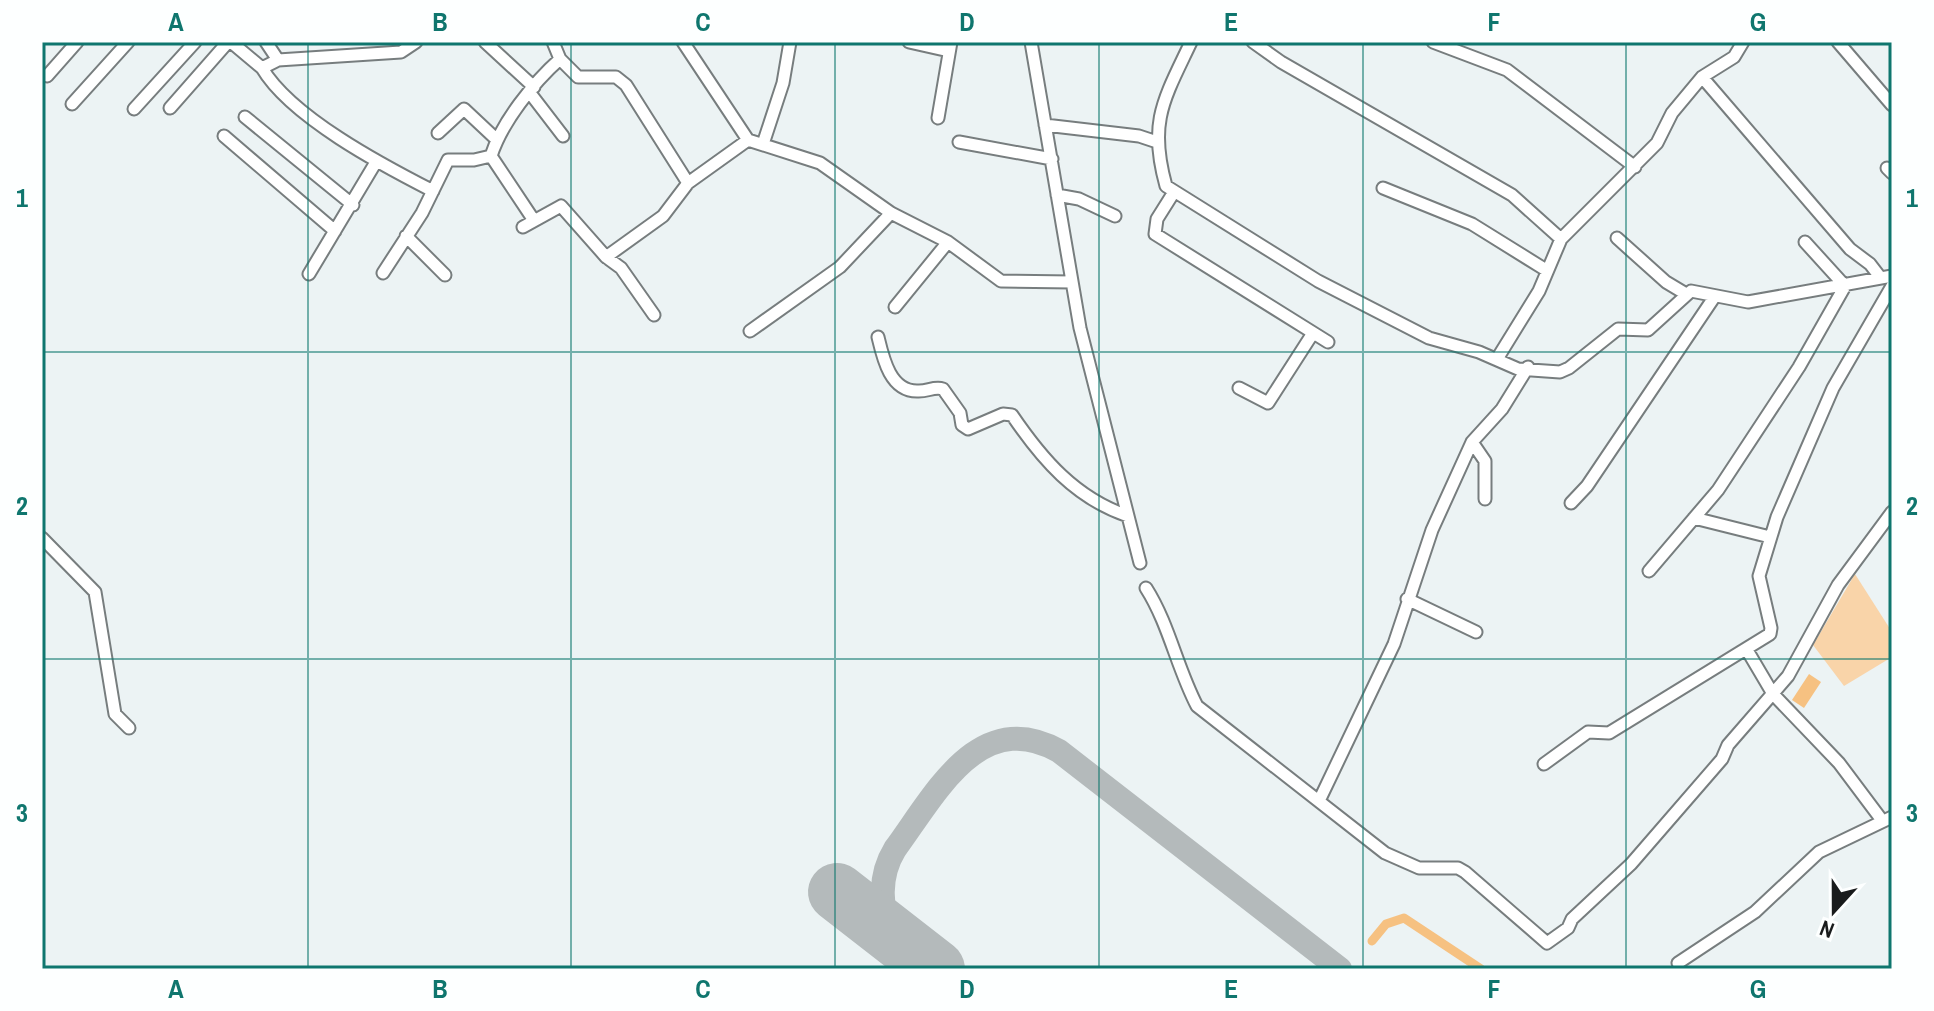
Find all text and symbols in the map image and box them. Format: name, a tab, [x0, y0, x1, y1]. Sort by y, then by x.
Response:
text: A	[168, 4, 184, 39]
text: B	[432, 4, 448, 39]
text: C	[695, 4, 711, 39]
text: D	[959, 4, 975, 39]
text: E	[1224, 4, 1238, 39]
text: F	[1487, 4, 1501, 39]
text: G	[1750, 4, 1766, 39]
text: 1	[16, 180, 28, 215]
text: 1	[1906, 180, 1918, 215]
text: 2	[16, 488, 28, 523]
text: 2	[1906, 488, 1918, 523]
text: 3	[16, 795, 28, 830]
text: 3	[1906, 795, 1918, 830]
north arrow	[1794, 871, 1874, 951]
text: N	[1815, 913, 1838, 946]
text: A	[168, 971, 184, 1006]
text: B	[432, 971, 448, 1006]
text: C	[695, 971, 711, 1006]
text: D	[959, 971, 975, 1006]
text: E	[1224, 971, 1238, 1006]
text: F	[1487, 971, 1501, 1006]
text: G	[1750, 971, 1766, 1006]

